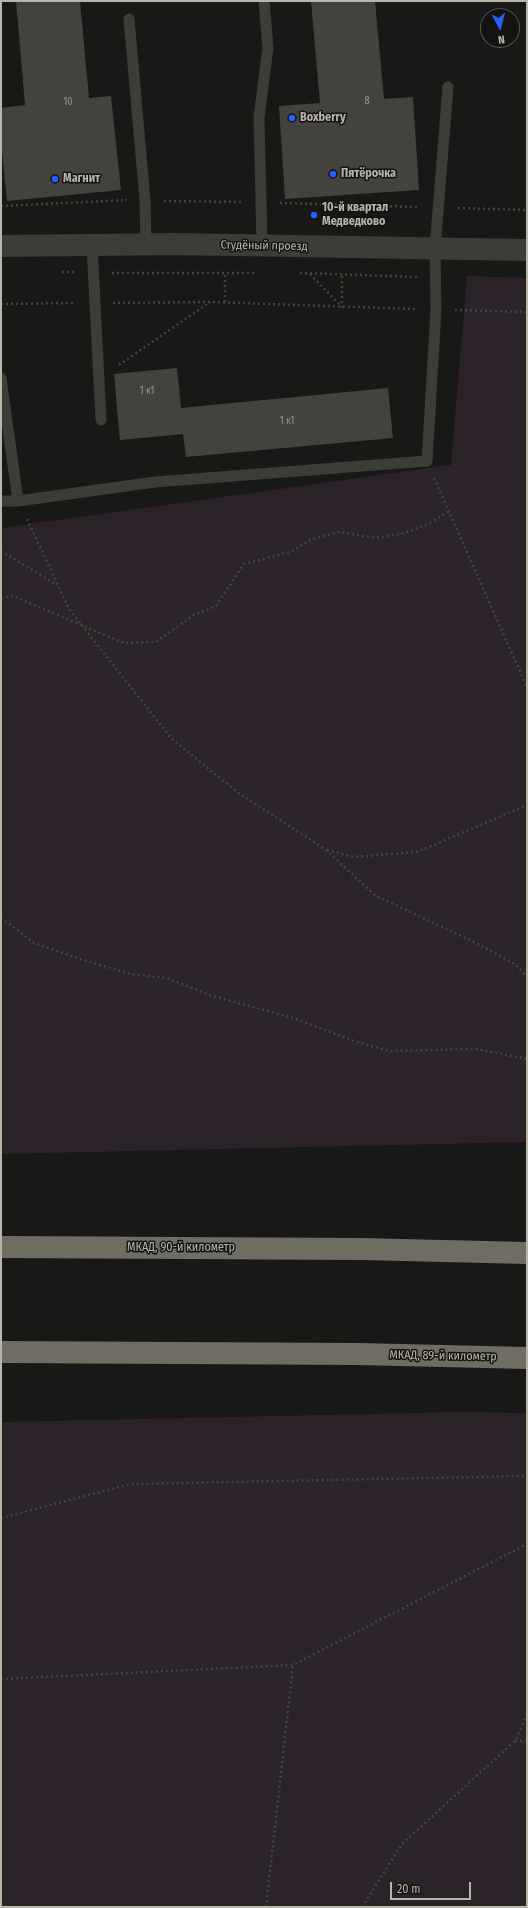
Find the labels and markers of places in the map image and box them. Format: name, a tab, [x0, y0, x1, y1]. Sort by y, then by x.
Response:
place label: Boxberry	[300, 111, 346, 125]
marker: Boxberry	[287, 113, 297, 123]
place label: Пятёрочка	[341, 167, 396, 181]
marker: Пятёрочка	[328, 169, 338, 179]
place label: Магнит	[63, 172, 100, 186]
marker: Магнит	[50, 174, 60, 184]
place label: 10-й квартал Медведково	[322, 201, 388, 229]
marker: 10-й квартал Медведково	[309, 210, 319, 220]

